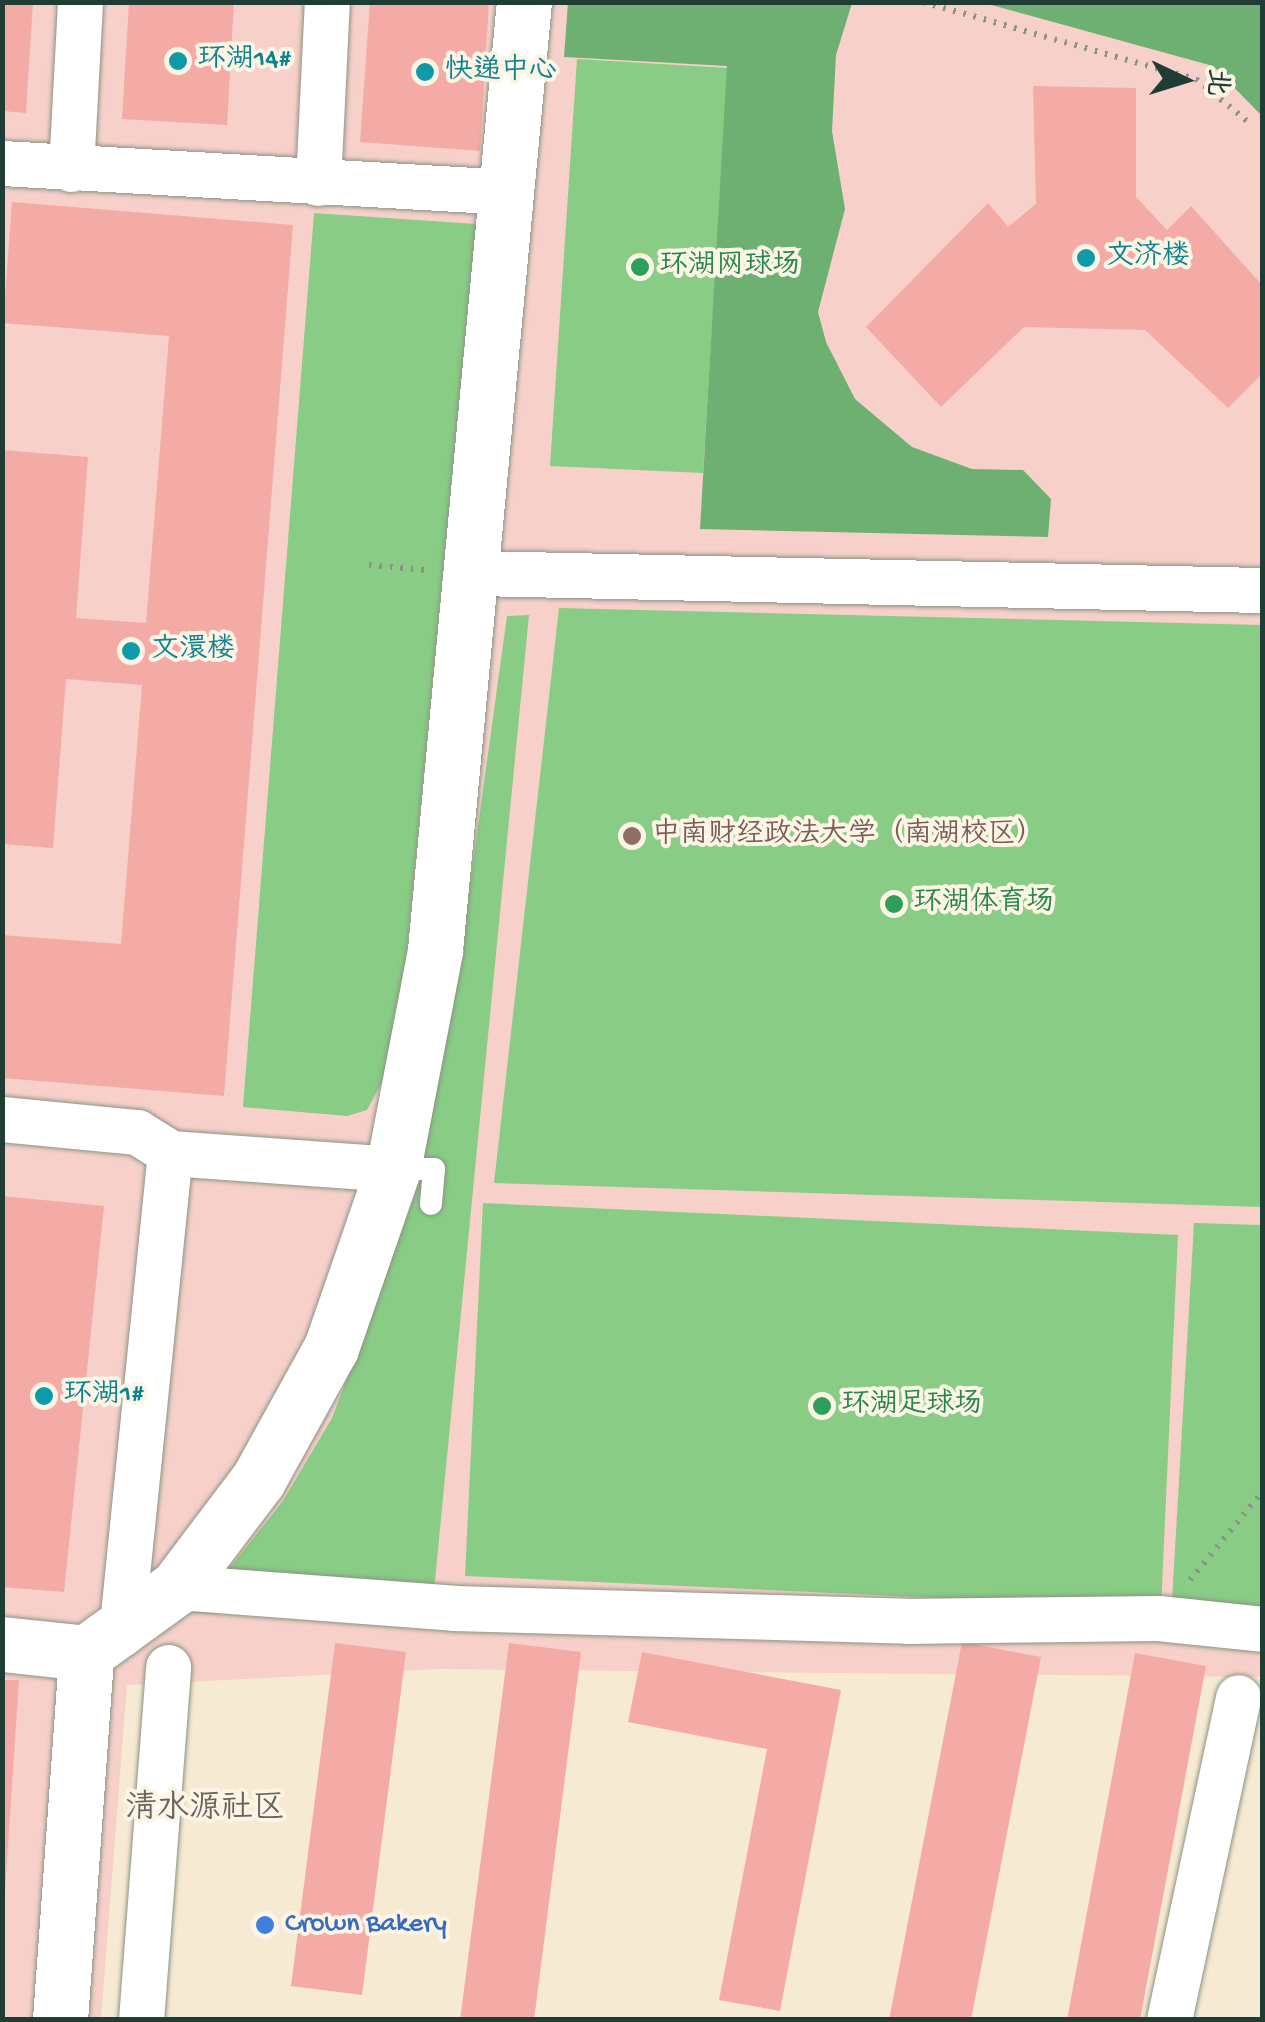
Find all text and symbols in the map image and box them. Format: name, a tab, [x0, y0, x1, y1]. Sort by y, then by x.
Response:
north arrow	[1135, 30, 1235, 130]
place label: 环湖14#	[198, 44, 291, 78]
marker: 环湖14#	[167, 50, 189, 72]
place label: 快递中心	[445, 55, 557, 89]
marker: 快递中心	[414, 61, 436, 83]
text: 北	[1198, 67, 1233, 97]
place label: 文济楼	[1106, 241, 1190, 275]
marker: 文济楼	[1075, 247, 1097, 269]
place label: 环湖网球场	[660, 250, 800, 284]
marker: 环湖网球场	[629, 256, 651, 278]
place label: 文澴楼	[151, 634, 235, 668]
marker: 文澴楼	[120, 640, 142, 662]
place label: 中南财经政法大学（南湖校区）	[652, 819, 1044, 853]
marker: 中南财经政法大学（南湖校区）	[621, 825, 643, 847]
place label: 环湖体育场	[914, 887, 1054, 921]
marker: 环湖体育场	[883, 893, 905, 915]
place label: 环湖1#	[64, 1379, 144, 1413]
marker: 环湖1#	[33, 1385, 55, 1407]
place label: 环湖足球场	[842, 1389, 982, 1423]
marker: 环湖足球场	[811, 1395, 833, 1417]
district label: 清水源社区	[125, 1791, 285, 1829]
place label: Crown Bakery	[285, 1908, 447, 1942]
marker: Crown Bakery	[254, 1914, 276, 1936]

